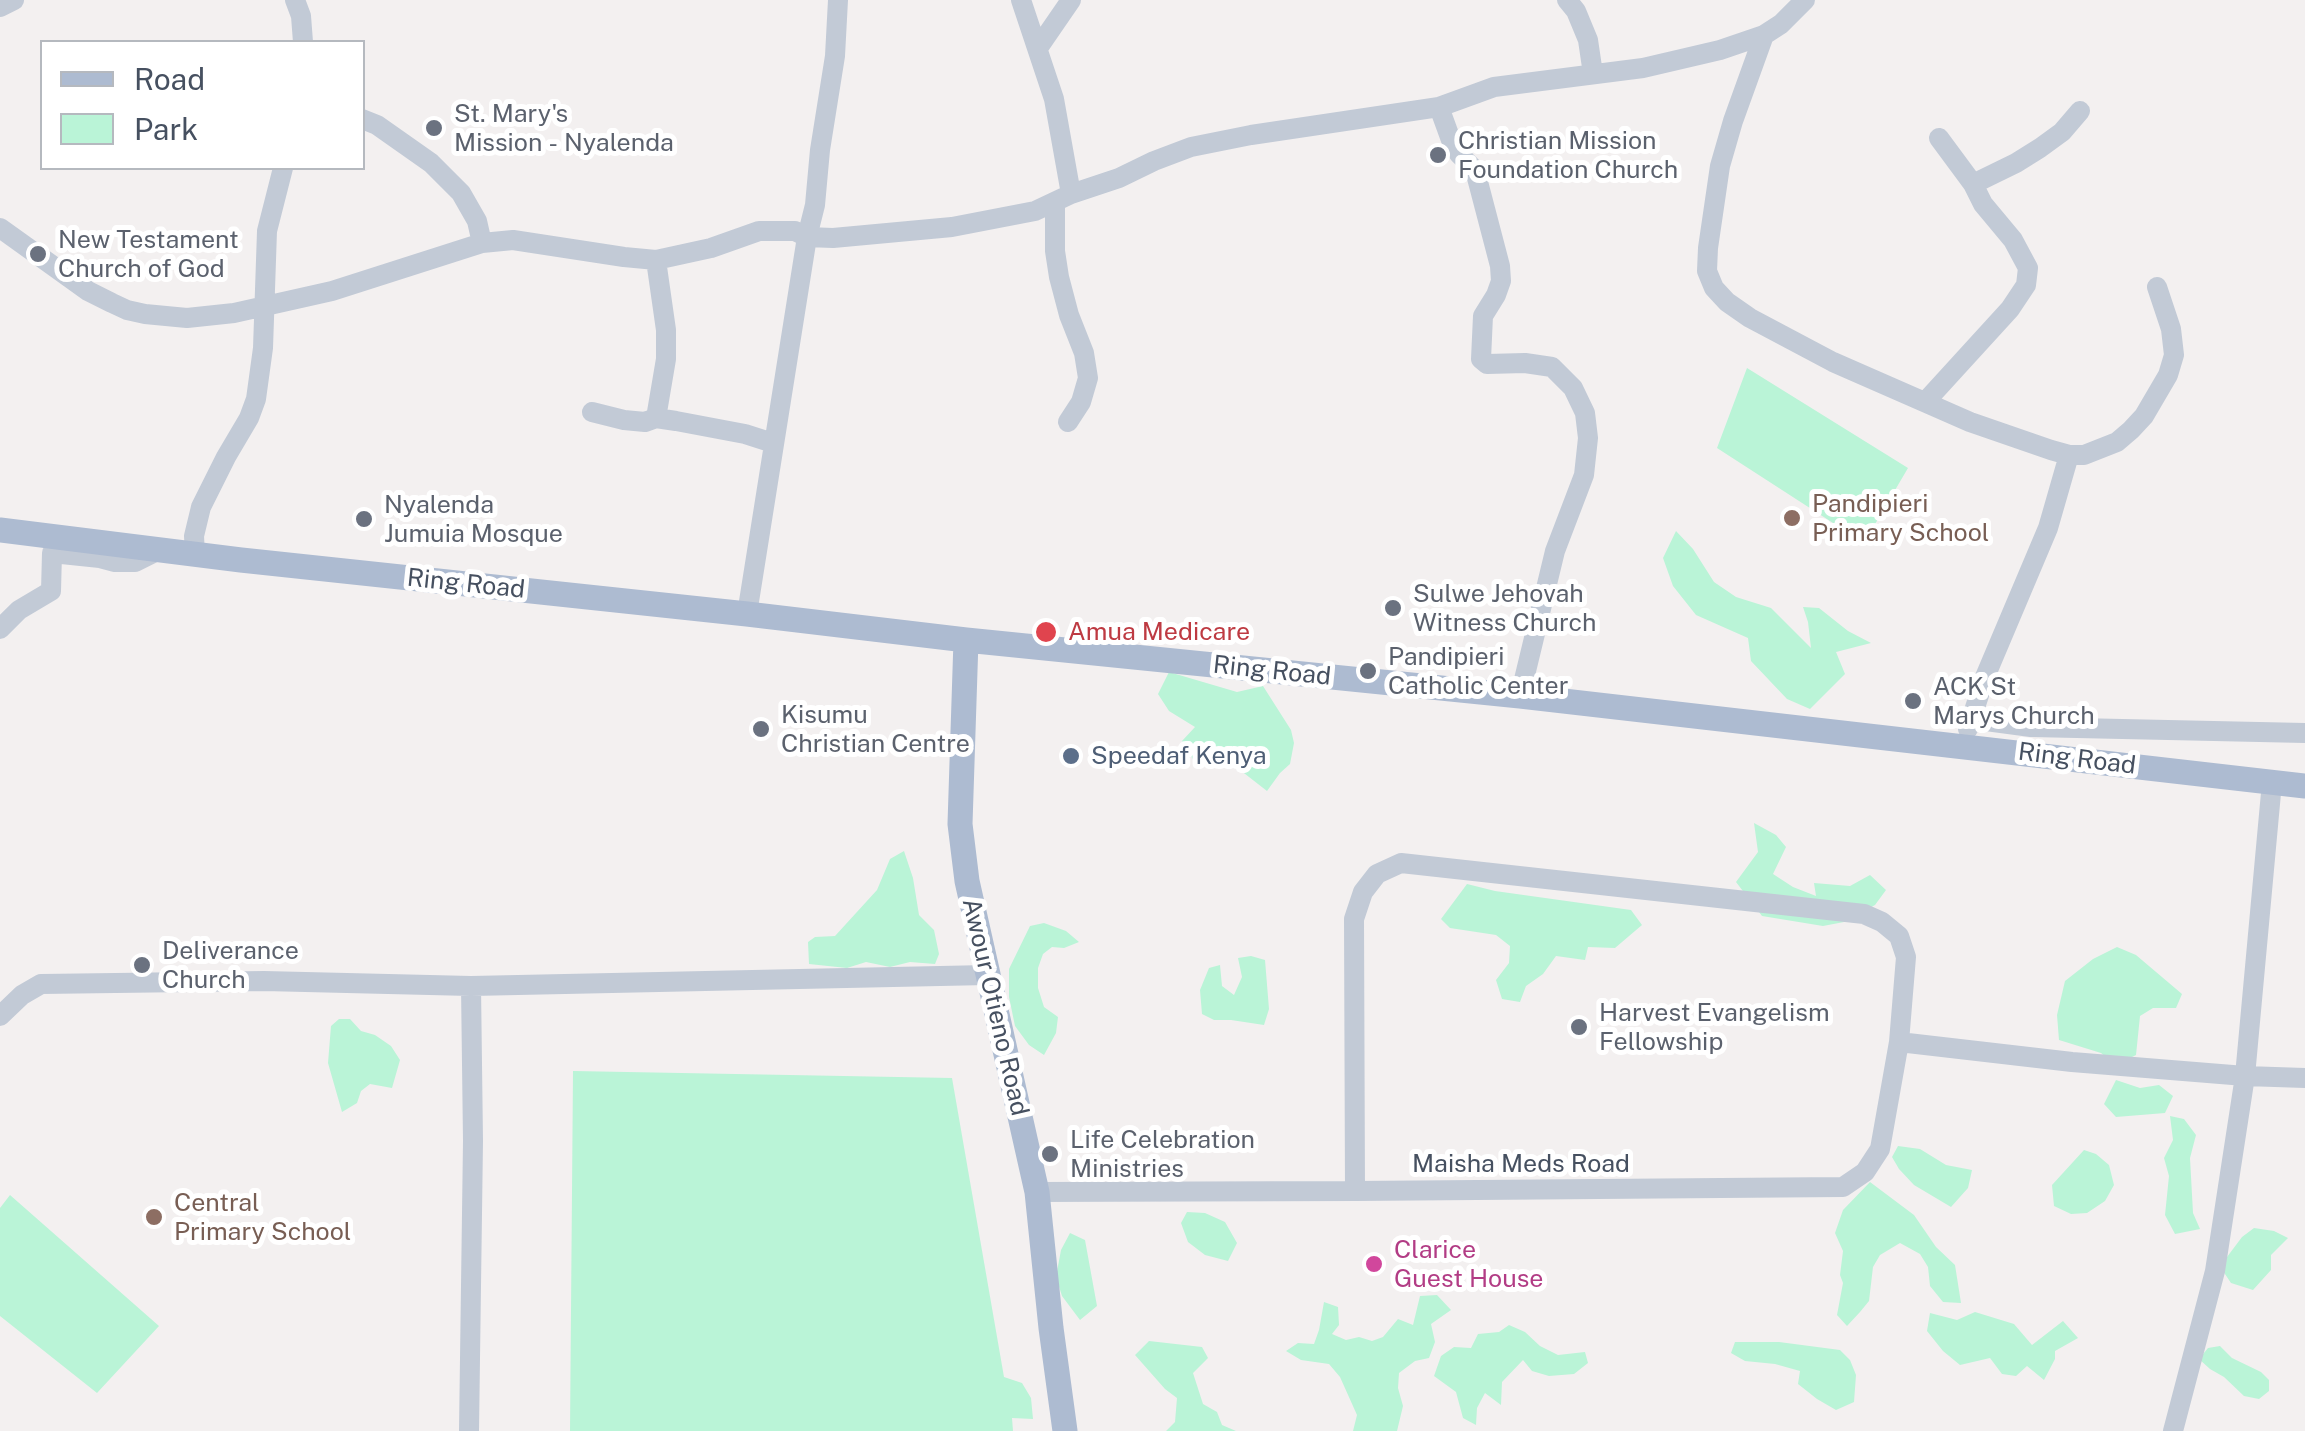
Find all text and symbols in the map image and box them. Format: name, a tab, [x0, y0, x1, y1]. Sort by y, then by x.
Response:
legend	[40, 40, 365, 170]
text: Road	[134, 61, 205, 97]
place label: St. Mary's Mission - Nyalenda	[454, 99, 674, 158]
text: Park	[134, 111, 198, 147]
marker: St. Mary's Mission - Nyalenda	[423, 117, 445, 139]
place label: Christian Mission Foundation Church	[1458, 126, 1678, 185]
marker: Christian Mission Foundation Church	[1427, 144, 1449, 166]
place label: New Testament Church of God	[58, 225, 239, 284]
marker: New Testament Church of God	[27, 243, 49, 265]
place label: Pandipieri Primary School	[1812, 489, 1989, 548]
place label: Nyalenda Jumuia Mosque	[384, 490, 563, 549]
marker: Pandipieri Primary School	[1781, 507, 1803, 529]
marker: Nyalenda Jumuia Mosque	[353, 508, 375, 530]
street label: Ring Road	[406, 563, 526, 605]
place label: Sulwe Jehovah Witness Church	[1413, 579, 1596, 638]
marker: Sulwe Jehovah Witness Church	[1382, 597, 1404, 619]
place label: Amua Medicare	[1068, 617, 1250, 647]
marker: Amua Medicare	[1033, 619, 1059, 645]
place label: Pandipieri Catholic Center	[1388, 642, 1568, 701]
street label: Ring Road	[1212, 650, 1332, 692]
marker: Pandipieri Catholic Center	[1357, 660, 1379, 682]
place label: ACK St Marys Church	[1933, 672, 2095, 731]
marker: ACK St Marys Church	[1902, 690, 1924, 712]
place label: Kisumu Christian Centre	[781, 700, 970, 759]
marker: Kisumu Christian Centre	[750, 718, 772, 740]
street label: Ring Road	[2016, 737, 2138, 781]
place label: Speedaf Kenya	[1091, 741, 1267, 771]
marker: Speedaf Kenya	[1060, 745, 1082, 767]
street label: Awour Otieno Road	[955, 895, 1035, 1119]
place label: Deliverance Church	[162, 936, 299, 995]
marker: Deliverance Church	[131, 954, 153, 976]
place label: Harvest Evangelism Fellowship	[1599, 998, 1830, 1057]
marker: Harvest Evangelism Fellowship	[1568, 1016, 1590, 1038]
place label: Life Celebration Ministries	[1070, 1125, 1255, 1184]
marker: Life Celebration Ministries	[1039, 1143, 1061, 1165]
street label: Maisha Meds Road	[1412, 1149, 1630, 1179]
place label: Central Primary School	[174, 1188, 351, 1247]
marker: Central Primary School	[143, 1206, 165, 1228]
place label: Clarice Guest House	[1394, 1235, 1543, 1294]
marker: Clarice Guest House	[1363, 1253, 1385, 1275]

